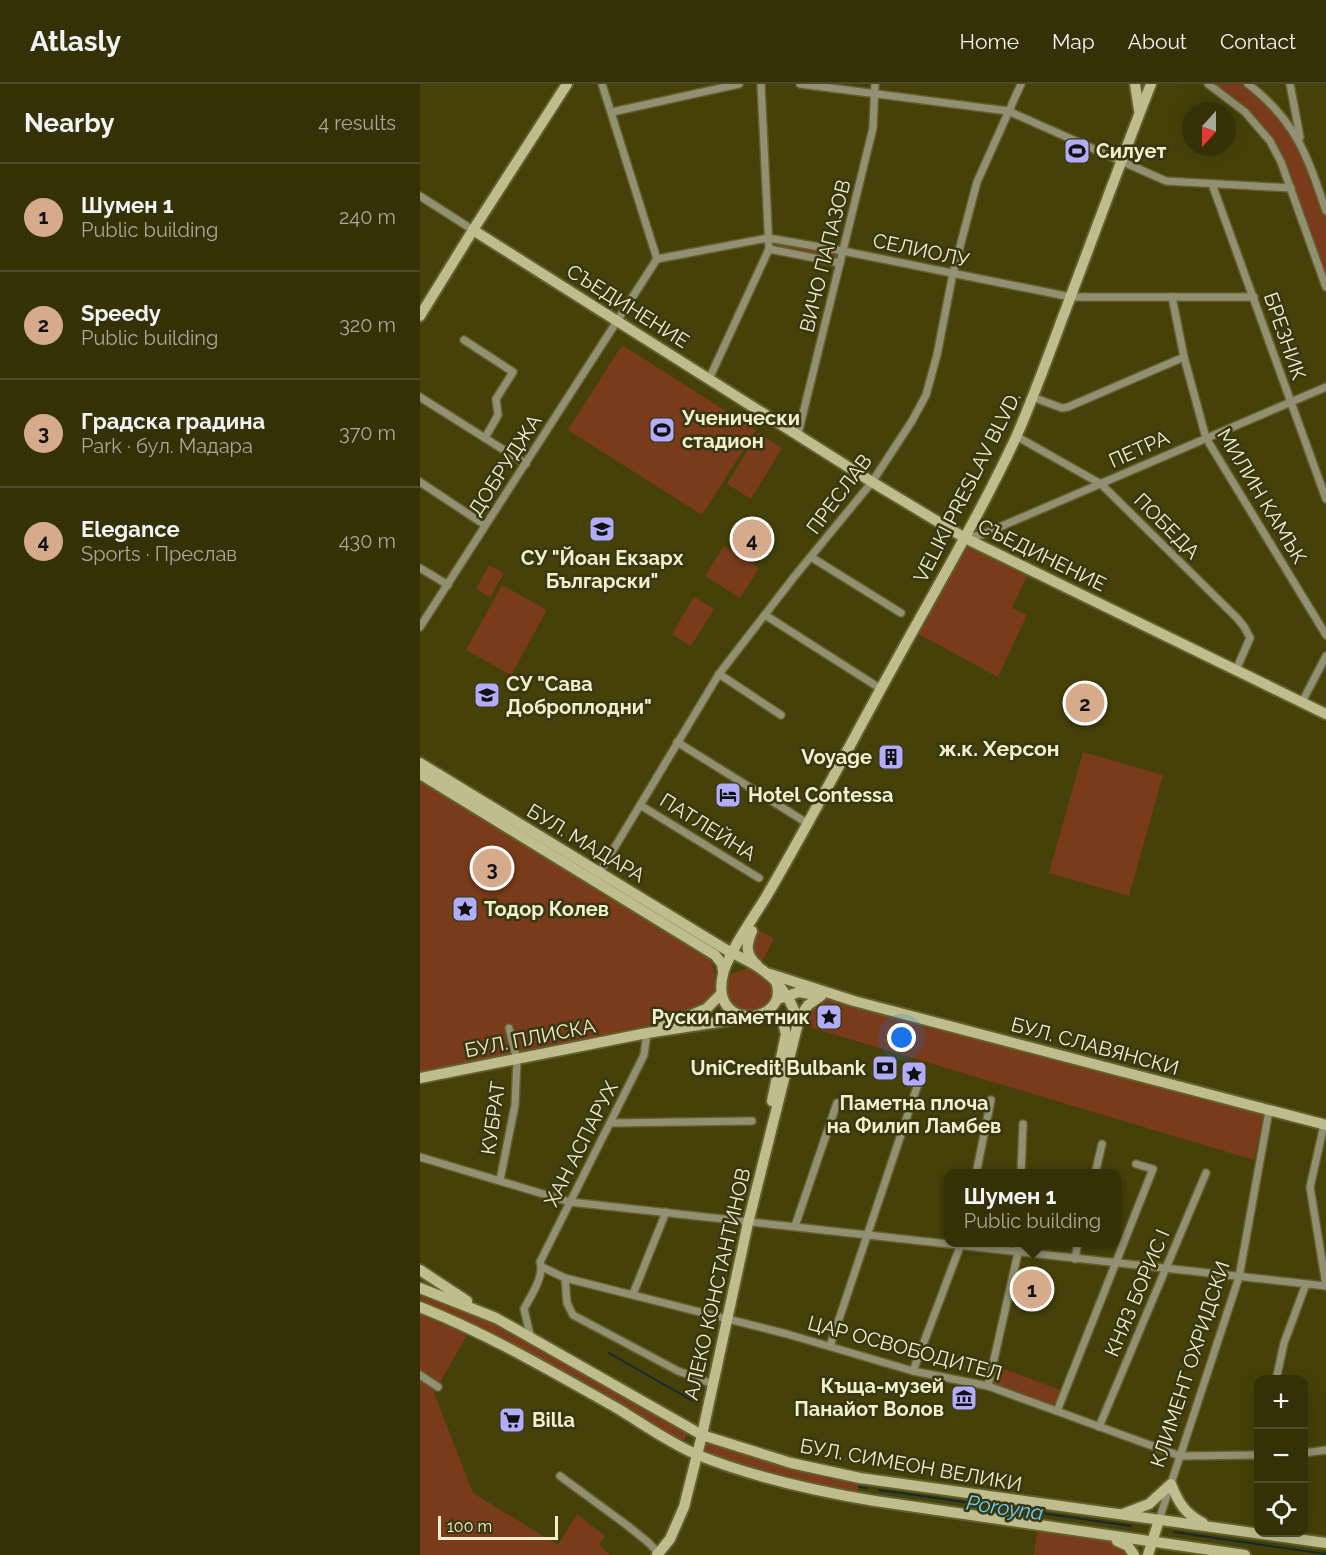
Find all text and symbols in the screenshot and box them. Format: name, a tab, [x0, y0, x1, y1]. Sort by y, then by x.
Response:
text: Atlasly	[30, 25, 121, 58]
text: Home	[960, 29, 1019, 54]
text: Map	[1052, 29, 1095, 54]
text: About	[1128, 29, 1187, 54]
text: Contact	[1220, 29, 1296, 54]
north arrow	[1182, 102, 1236, 156]
text: Nearby	[24, 108, 114, 138]
text: 4 results	[318, 111, 396, 135]
sports icon: Силует	[1062, 136, 1092, 166]
place label: Силует	[1096, 139, 1166, 163]
street label: ВИЧО ПАПАЗОВ	[794, 177, 856, 335]
text: Шумен 1	[81, 192, 174, 218]
text: 1	[39, 205, 48, 229]
text: 240 m	[339, 205, 396, 229]
text: Public building	[81, 218, 218, 242]
street label: СЕЛИОЛУ	[871, 228, 972, 272]
street label: СЪЕДИНЕНИЕ	[562, 259, 694, 353]
street label: БРЕЗНИК	[1259, 289, 1311, 383]
text: Speedy	[81, 300, 161, 326]
text: 2	[38, 313, 49, 337]
text: 320 m	[339, 313, 396, 337]
text: Public building	[81, 326, 218, 350]
street label: VELIKI PRESLAV BLVD.	[908, 387, 1026, 587]
place label: Ученически стадион	[681, 406, 800, 453]
text: Градска градина	[81, 408, 265, 434]
street label: ДОБРУДЖА	[463, 409, 547, 520]
sports icon: Ученически стадион	[647, 415, 677, 445]
text: 3	[38, 421, 49, 445]
text: 370 m	[339, 421, 396, 445]
street label: МИЛИН КАМЪК	[1212, 424, 1312, 568]
street label: ПЕТРА	[1105, 425, 1173, 473]
text: Park · бул. Мадара	[81, 434, 253, 458]
street label: ПРЕСЛАВ	[801, 449, 877, 539]
street label: ПОБЕДА	[1129, 488, 1205, 564]
school or university icon: СУ "Йоан Екзарх Български"	[587, 514, 617, 544]
street label: СЪЕДИНЕНИЕ	[974, 514, 1110, 596]
text: Elegance	[81, 516, 180, 542]
pin: 4	[732, 516, 772, 562]
text: 4	[38, 529, 49, 553]
text: 430 m	[339, 529, 396, 553]
text: Sports · Преслав	[81, 542, 237, 566]
place label: СУ "Йоан Екзарх Български"	[521, 546, 684, 593]
place label: СУ "Сава Доброплодни"	[506, 672, 652, 719]
school or university icon: СУ "Сава Доброплодни"	[472, 680, 502, 710]
pin: 2	[1066, 680, 1104, 726]
district label: ж.к. Херсон	[938, 736, 1060, 761]
building icon: Voyage	[876, 742, 906, 772]
place label: Voyage	[801, 745, 872, 769]
hotel icon: Hotel Contessa	[713, 780, 743, 810]
place label: Hotel Contessa	[748, 783, 893, 807]
street label: ПАТЛЕЙНА	[655, 788, 761, 866]
street label: БУЛ. МАДАРА	[523, 798, 650, 888]
pin: 3	[472, 846, 512, 890]
place icon: Тодор Колев	[450, 894, 480, 924]
place label: Тодор Колев	[484, 897, 609, 921]
place icon: Руски паметник	[814, 1002, 844, 1032]
place label: Руски паметник	[652, 1005, 810, 1029]
street label: БУЛ. СЛАВЯНСКИ	[1008, 1012, 1182, 1080]
street label: БУЛ. ПЛИСКА	[463, 1013, 598, 1062]
your location	[887, 1023, 916, 1052]
bank icon: UniCredit Bulbank	[870, 1053, 900, 1083]
place label: UniCredit Bulbank	[691, 1056, 867, 1080]
place icon: Паметна плоча на Филип Ламбев	[899, 1059, 929, 1089]
street label: ХАН АСПАРУХ	[539, 1077, 623, 1211]
street label: КУБРАТ	[476, 1080, 510, 1156]
place label: Паметна плоча на Филип Ламбев	[827, 1091, 1001, 1138]
street label: АЛЕКО КОНСТАНТИНОВ	[679, 1166, 755, 1402]
popup	[944, 1169, 1121, 1247]
text: Шумен 1	[964, 1183, 1056, 1209]
text: Public building	[964, 1209, 1101, 1233]
street label: КНЯЗ БОРИС I	[1099, 1226, 1175, 1360]
street label: КЛИМЕНТ ОХРИДСКИ	[1145, 1258, 1235, 1470]
pin: 1	[1012, 1266, 1052, 1312]
street label: ЦАР ОСВОБОДИТЕЛ	[805, 1311, 1005, 1385]
place label: Къща-музей Панайот Волов	[794, 1374, 944, 1421]
map controls	[1254, 1375, 1308, 1537]
button: +	[1254, 1375, 1308, 1429]
museum icon: Къща-музей Панайот Волов	[949, 1383, 979, 1413]
supermarket icon: Billa	[497, 1405, 527, 1435]
place label: Billa	[532, 1408, 575, 1432]
button: −	[1254, 1429, 1308, 1483]
street label: БУЛ. СИМЕОН ВЕЛИКИ	[798, 1434, 1024, 1496]
button: locate	[1254, 1483, 1308, 1537]
water label: Poroyna	[965, 1490, 1045, 1525]
scale bar	[438, 1513, 558, 1540]
text: 100 m	[447, 1517, 492, 1536]

